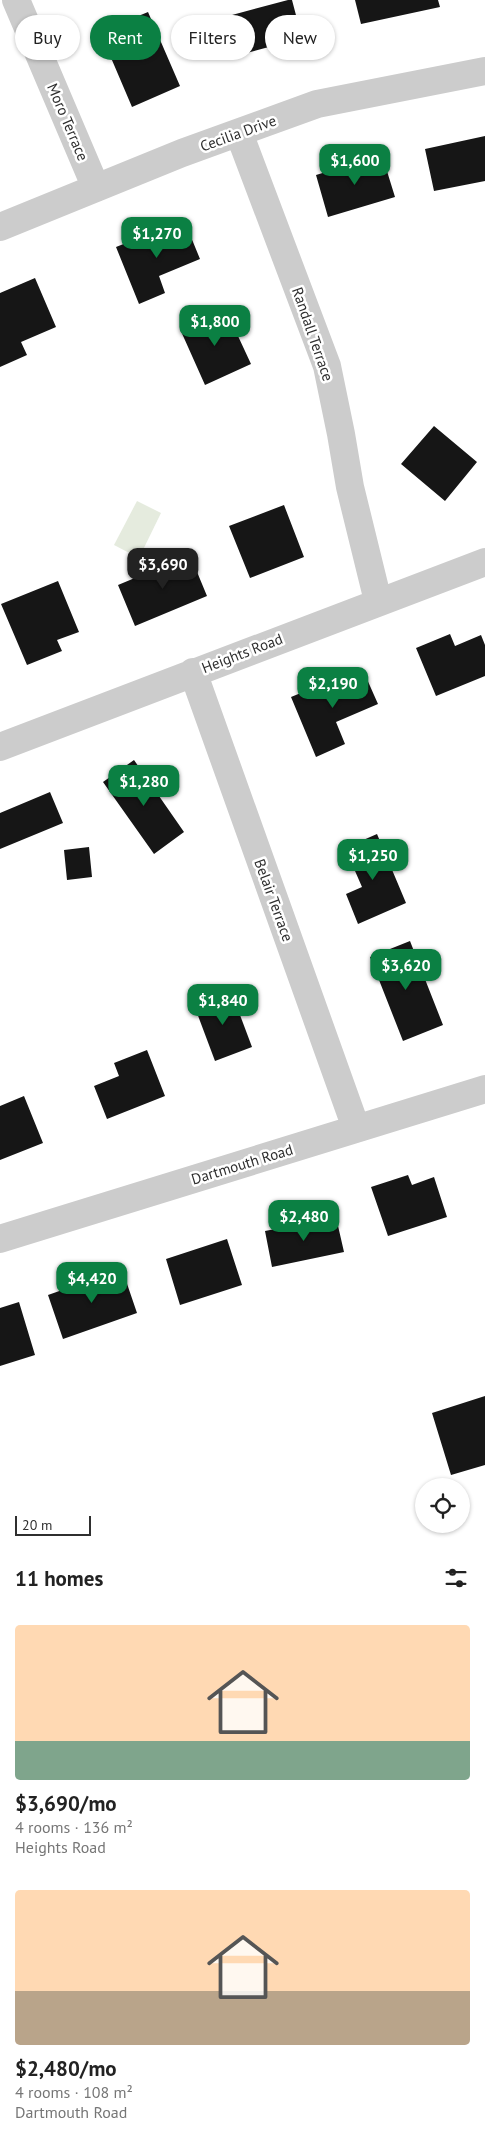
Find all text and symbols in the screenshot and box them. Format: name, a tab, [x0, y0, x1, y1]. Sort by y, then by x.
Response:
chip: Buy	[15, 15, 80, 60]
chip: Rent	[90, 15, 161, 60]
chip: Filters	[171, 15, 255, 60]
chip: New	[265, 15, 335, 60]
street label: Moro Terrace	[43, 80, 93, 164]
street label: Cecilia Drive	[197, 110, 279, 156]
pin: $1,600	[314, 144, 396, 186]
text: $1,600	[330, 150, 380, 170]
pin: $1,270	[116, 216, 198, 259]
text: $1,270	[132, 223, 182, 243]
street label: Randall Terrace	[288, 285, 338, 383]
pin: $1,800	[174, 304, 256, 347]
text: $1,800	[190, 311, 240, 331]
pin: $3,690	[122, 548, 204, 590]
text: $3,690	[138, 554, 188, 574]
street label: Heights Road	[199, 629, 285, 677]
pin: $2,190	[292, 666, 374, 709]
text: $2,190	[308, 673, 358, 693]
pin: $1,280	[103, 764, 185, 807]
text: $1,280	[119, 771, 169, 791]
pin: $1,250	[332, 838, 414, 881]
text: $1,250	[348, 845, 398, 865]
street label: Belair Terrace	[250, 856, 298, 944]
pin: $3,620	[365, 948, 447, 991]
text: $3,620	[381, 955, 431, 975]
pin: $1,840	[182, 984, 264, 1026]
text: $1,840	[198, 990, 248, 1010]
street label: Dartmouth Road	[189, 1140, 295, 1188]
pin: $2,480	[263, 1200, 345, 1242]
text: $2,480	[279, 1206, 329, 1226]
pin: $4,420	[51, 1262, 133, 1304]
text: $4,420	[67, 1268, 117, 1288]
map controls	[415, 1478, 470, 1533]
button: locate	[415, 1478, 470, 1533]
scale bar	[15, 1513, 91, 1536]
text: 20 m	[22, 1516, 52, 1534]
icon: filters	[442, 1564, 470, 1592]
text: 11 homes	[15, 1565, 103, 1592]
icon: home	[198, 1657, 288, 1747]
text: $3,690/mo	[15, 1790, 117, 1817]
text: 4 rooms · 136 m²	[15, 1817, 133, 1837]
text: Heights Road	[15, 1837, 106, 1857]
icon: home	[198, 1922, 288, 2012]
text: $2,480/mo	[15, 2055, 117, 2082]
text: 4 rooms · 108 m²	[15, 2082, 133, 2102]
text: Dartmouth Road	[15, 2102, 127, 2122]

